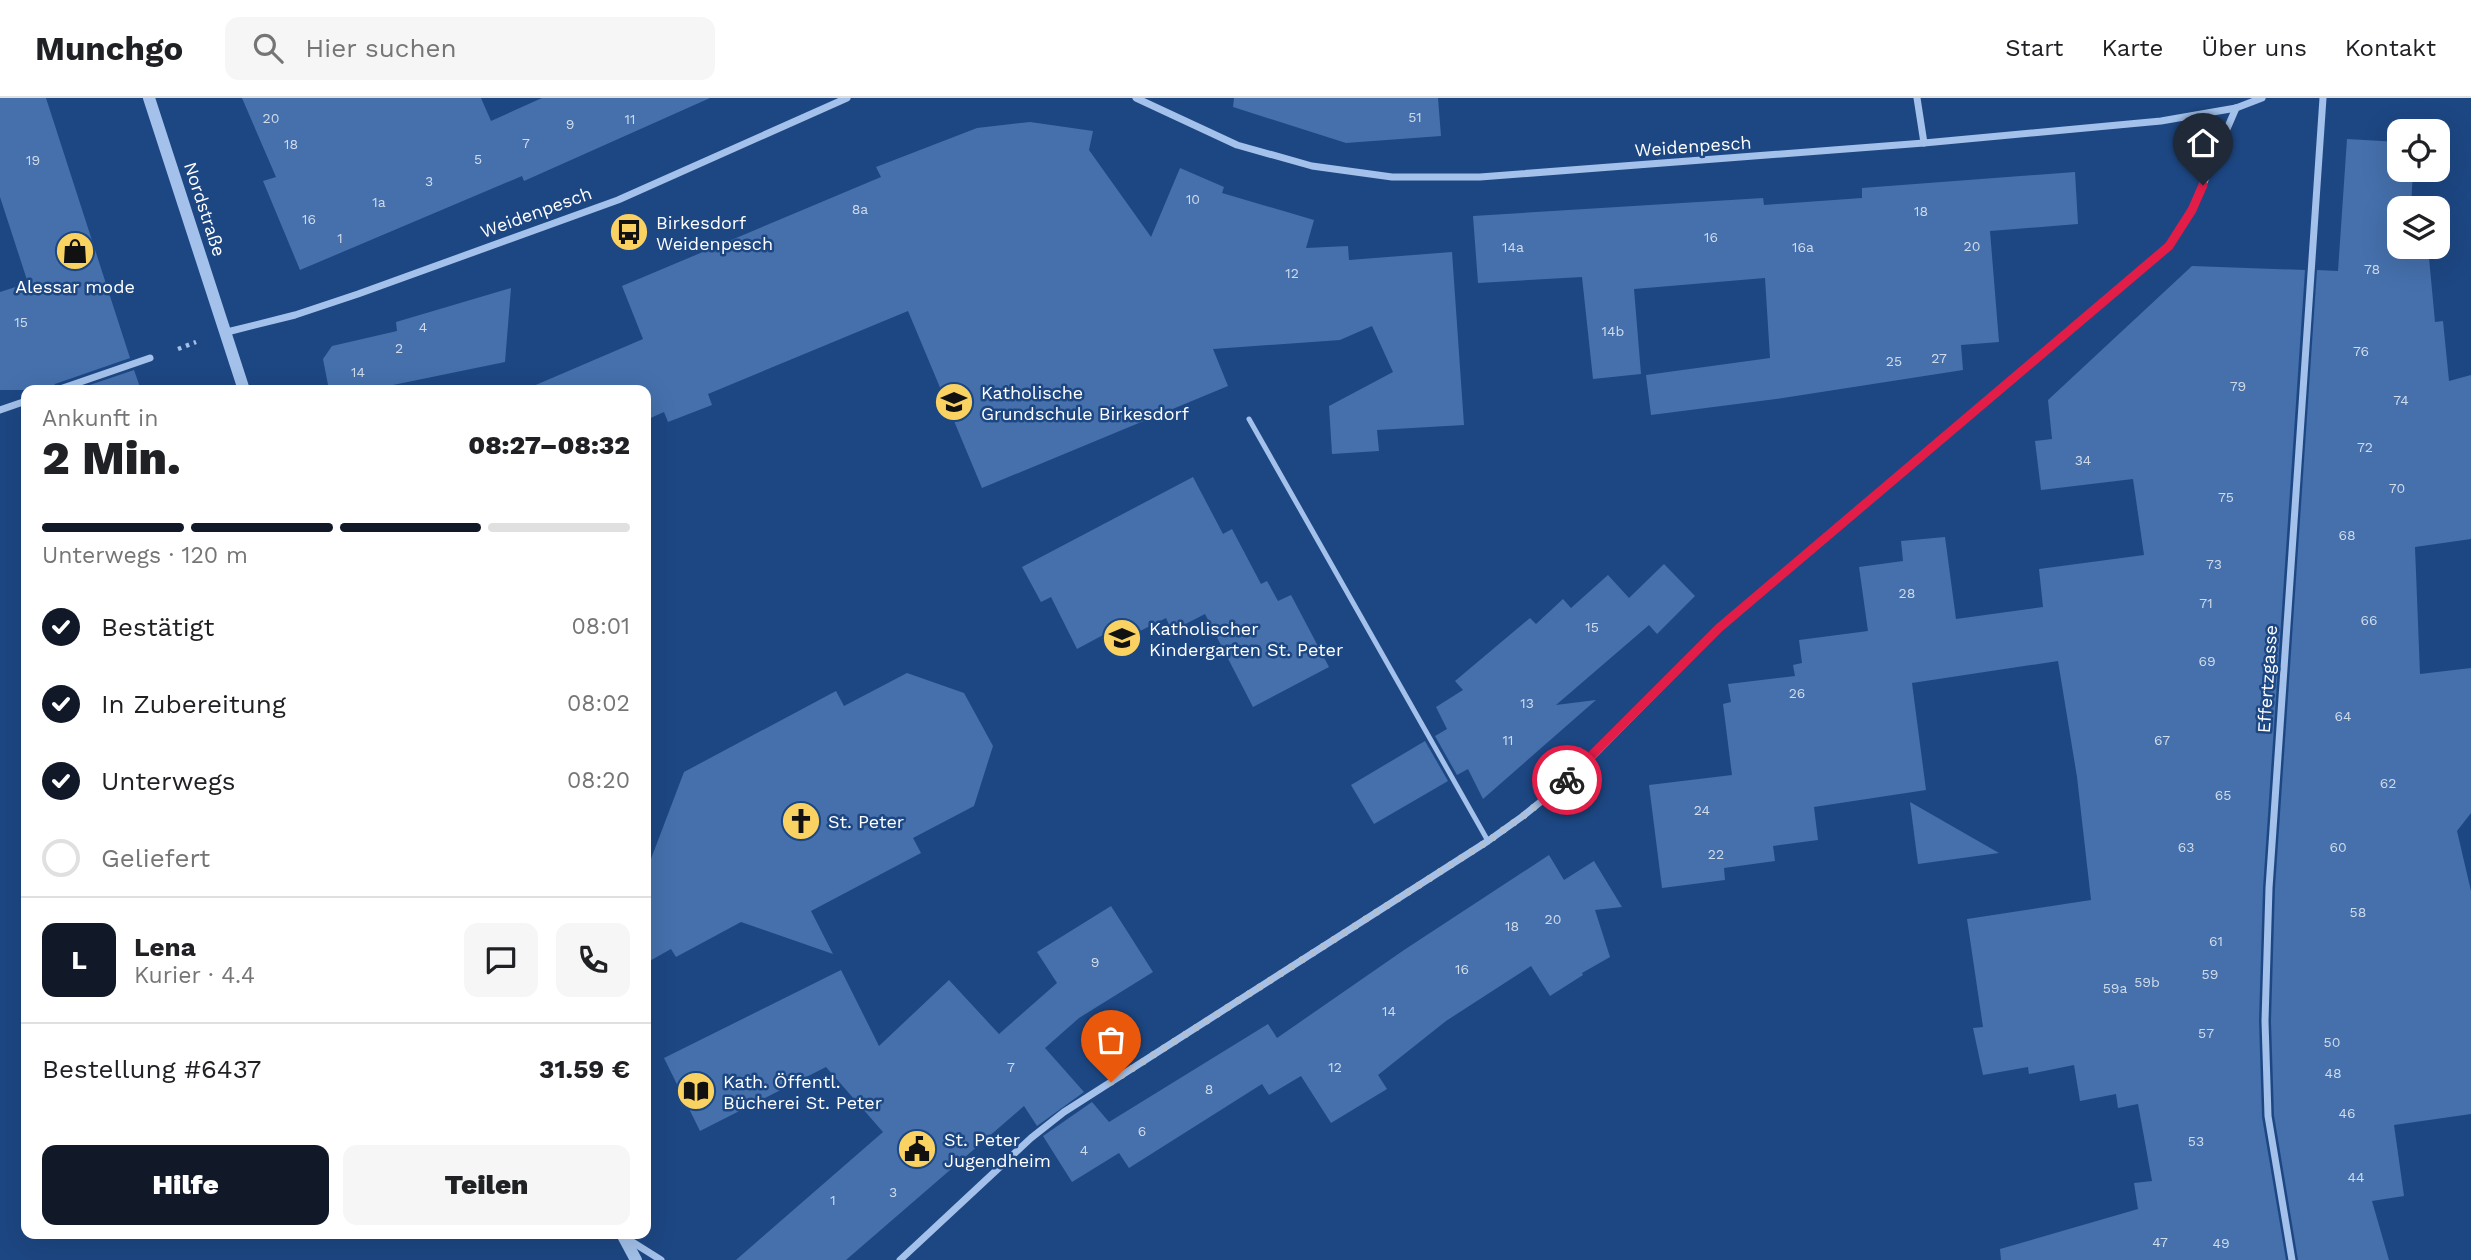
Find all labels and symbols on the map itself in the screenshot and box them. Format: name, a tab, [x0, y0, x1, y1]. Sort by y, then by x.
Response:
house number: 51	[1408, 109, 1422, 125]
house number: 20	[263, 110, 279, 126]
house number: 11	[625, 111, 635, 127]
pin	[2173, 113, 2233, 185]
house number: 9	[566, 116, 574, 132]
street label: Weidenpesch	[1634, 131, 1752, 161]
house number: 7	[522, 135, 530, 151]
house number: 18	[284, 136, 298, 152]
house number: 5	[474, 151, 482, 167]
house number: 19	[26, 152, 40, 168]
street label: Nordstraße	[180, 159, 230, 259]
house number: 3	[425, 173, 433, 189]
street label: Weidenpesch	[477, 182, 595, 242]
house number: 10	[1186, 191, 1200, 207]
house number: 1a	[372, 194, 386, 210]
house number: 8a	[852, 201, 868, 217]
house number: 18	[1914, 203, 1928, 219]
house number: 16	[302, 211, 316, 227]
bus stop icon: Birkesdorf Weidenpesch	[608, 211, 650, 253]
place label: Birkesdorf Weidenpesch	[656, 212, 773, 254]
house number: 16	[1704, 229, 1718, 245]
shop icon: Alessar mode	[54, 230, 96, 272]
house number: 1	[337, 230, 343, 246]
house number: 20	[1964, 238, 1980, 254]
house number: 14a	[1502, 239, 1524, 255]
house number: 16a	[1792, 239, 1814, 255]
house number: 78	[2364, 261, 2380, 277]
house number: 12	[1285, 265, 1299, 281]
place label: Alessar mode	[15, 276, 135, 297]
house number: 15	[14, 314, 28, 330]
house number: 4	[419, 319, 427, 335]
house number: 14b	[1602, 323, 1624, 339]
house number: 2	[395, 340, 403, 356]
house number: 76	[2353, 343, 2369, 359]
house number: 27	[1931, 350, 1947, 366]
house number: 25	[1886, 353, 1902, 369]
house number: 14	[351, 364, 365, 380]
house number: 79	[2230, 378, 2246, 394]
school or university icon: Katholische Grundschule Birkesdorf	[933, 381, 975, 423]
place label: Katholische Grundschule Birkesdorf	[981, 382, 1189, 424]
house number: 74	[2393, 392, 2409, 408]
house number: 72	[2357, 439, 2373, 455]
house number: 34	[2075, 452, 2091, 468]
house number: 70	[2389, 480, 2405, 496]
house number: 75	[2218, 489, 2234, 505]
house number: 68	[2338, 527, 2356, 543]
house number: 73	[2206, 556, 2222, 572]
house number: 28	[1899, 585, 1915, 601]
house number: 71	[2199, 595, 2213, 611]
house number: 66	[2360, 612, 2378, 628]
school or university icon: Katholischer Kindergarten St. Peter	[1101, 617, 1143, 659]
place label: Katholischer Kindergarten St. Peter	[1149, 618, 1343, 660]
house number: 15	[1585, 619, 1599, 635]
street label: Effertzgasse	[2253, 624, 2281, 734]
house number: 69	[2198, 653, 2216, 669]
house number: 26	[1789, 685, 1805, 701]
house number: 13	[1520, 695, 1534, 711]
house number: 64	[2334, 708, 2352, 724]
house number: 11	[1503, 732, 1513, 748]
house number: 67	[2154, 732, 2170, 748]
courier	[1532, 745, 1602, 815]
house number: 62	[2380, 775, 2396, 791]
house number: 65	[2215, 787, 2231, 803]
church icon: St. Peter	[780, 800, 822, 842]
house number: 24	[1694, 802, 1710, 818]
place label: St. Peter	[828, 811, 904, 832]
house number: 63	[2178, 839, 2194, 855]
house number: 60	[2329, 839, 2347, 855]
house number: 22	[1708, 846, 1724, 862]
house number: 58	[2350, 904, 2366, 920]
house number: 20	[1545, 911, 1561, 927]
house number: 18	[1505, 918, 1519, 934]
house number: 61	[2209, 933, 2223, 949]
house number: 9	[1091, 954, 1099, 970]
house number: 16	[1455, 961, 1469, 977]
house number: 59	[2202, 966, 2218, 982]
house number: 59b	[2134, 974, 2160, 990]
house number: 59a	[2103, 980, 2127, 996]
house number: 14	[1382, 1003, 1396, 1019]
pin	[1081, 1010, 1141, 1082]
house number: 57	[2198, 1025, 2214, 1041]
house number: 50	[2324, 1034, 2340, 1050]
house number: 7	[1007, 1059, 1015, 1075]
house number: 12	[1328, 1059, 1342, 1075]
house number: 48	[2324, 1065, 2342, 1081]
library icon: Kath. Öffentl. Bücherei St. Peter	[675, 1070, 717, 1112]
place label: Kath. Öffentl. Bücherei St. Peter	[723, 1071, 882, 1113]
house number: 8	[1205, 1081, 1213, 1097]
house number: 46	[2338, 1105, 2356, 1121]
house number: 6	[1138, 1123, 1146, 1139]
public building icon: St. Peter Jugendheim	[896, 1128, 938, 1170]
place label: St. Peter Jugendheim	[944, 1129, 1051, 1171]
house number: 53	[2188, 1133, 2204, 1149]
house number: 4	[1080, 1142, 1088, 1158]
house number: 44	[2347, 1169, 2365, 1185]
house number: 3	[889, 1184, 897, 1200]
house number: 1	[830, 1192, 836, 1208]
house number: 47	[2152, 1234, 2168, 1250]
house number: 49	[2212, 1235, 2230, 1251]

